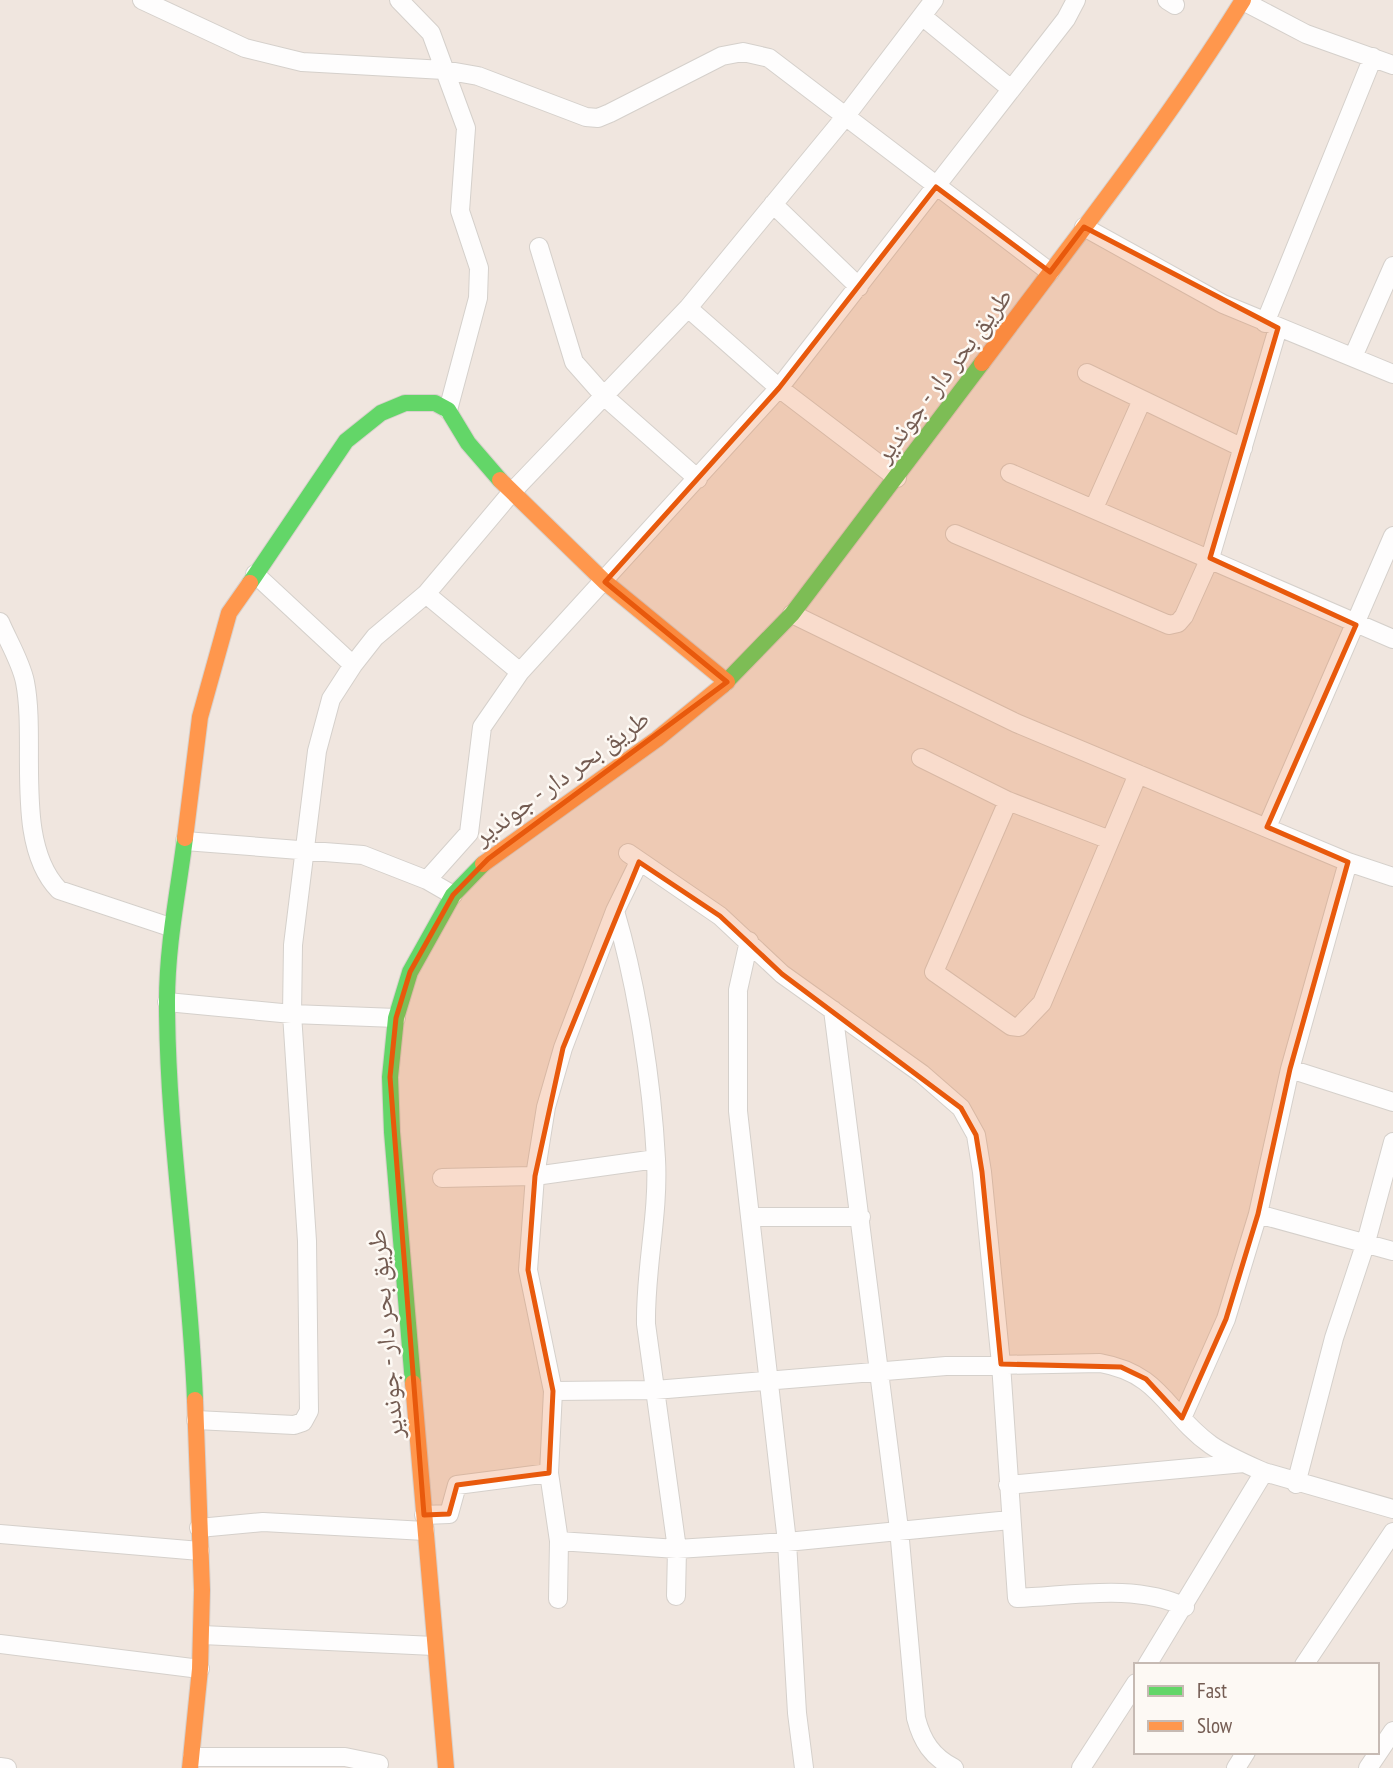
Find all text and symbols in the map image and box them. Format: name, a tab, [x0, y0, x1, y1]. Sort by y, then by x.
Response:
street label: طريق بحر دار - جوندير	[865, 281, 1019, 469]
street label: طريق بحر دار - جوندير	[465, 701, 656, 852]
street label: طريق بحر دار - جوندير	[359, 1228, 410, 1441]
legend	[1134, 1663, 1379, 1754]
text: Fast	[1197, 1677, 1227, 1704]
text: Slow	[1197, 1712, 1233, 1739]

